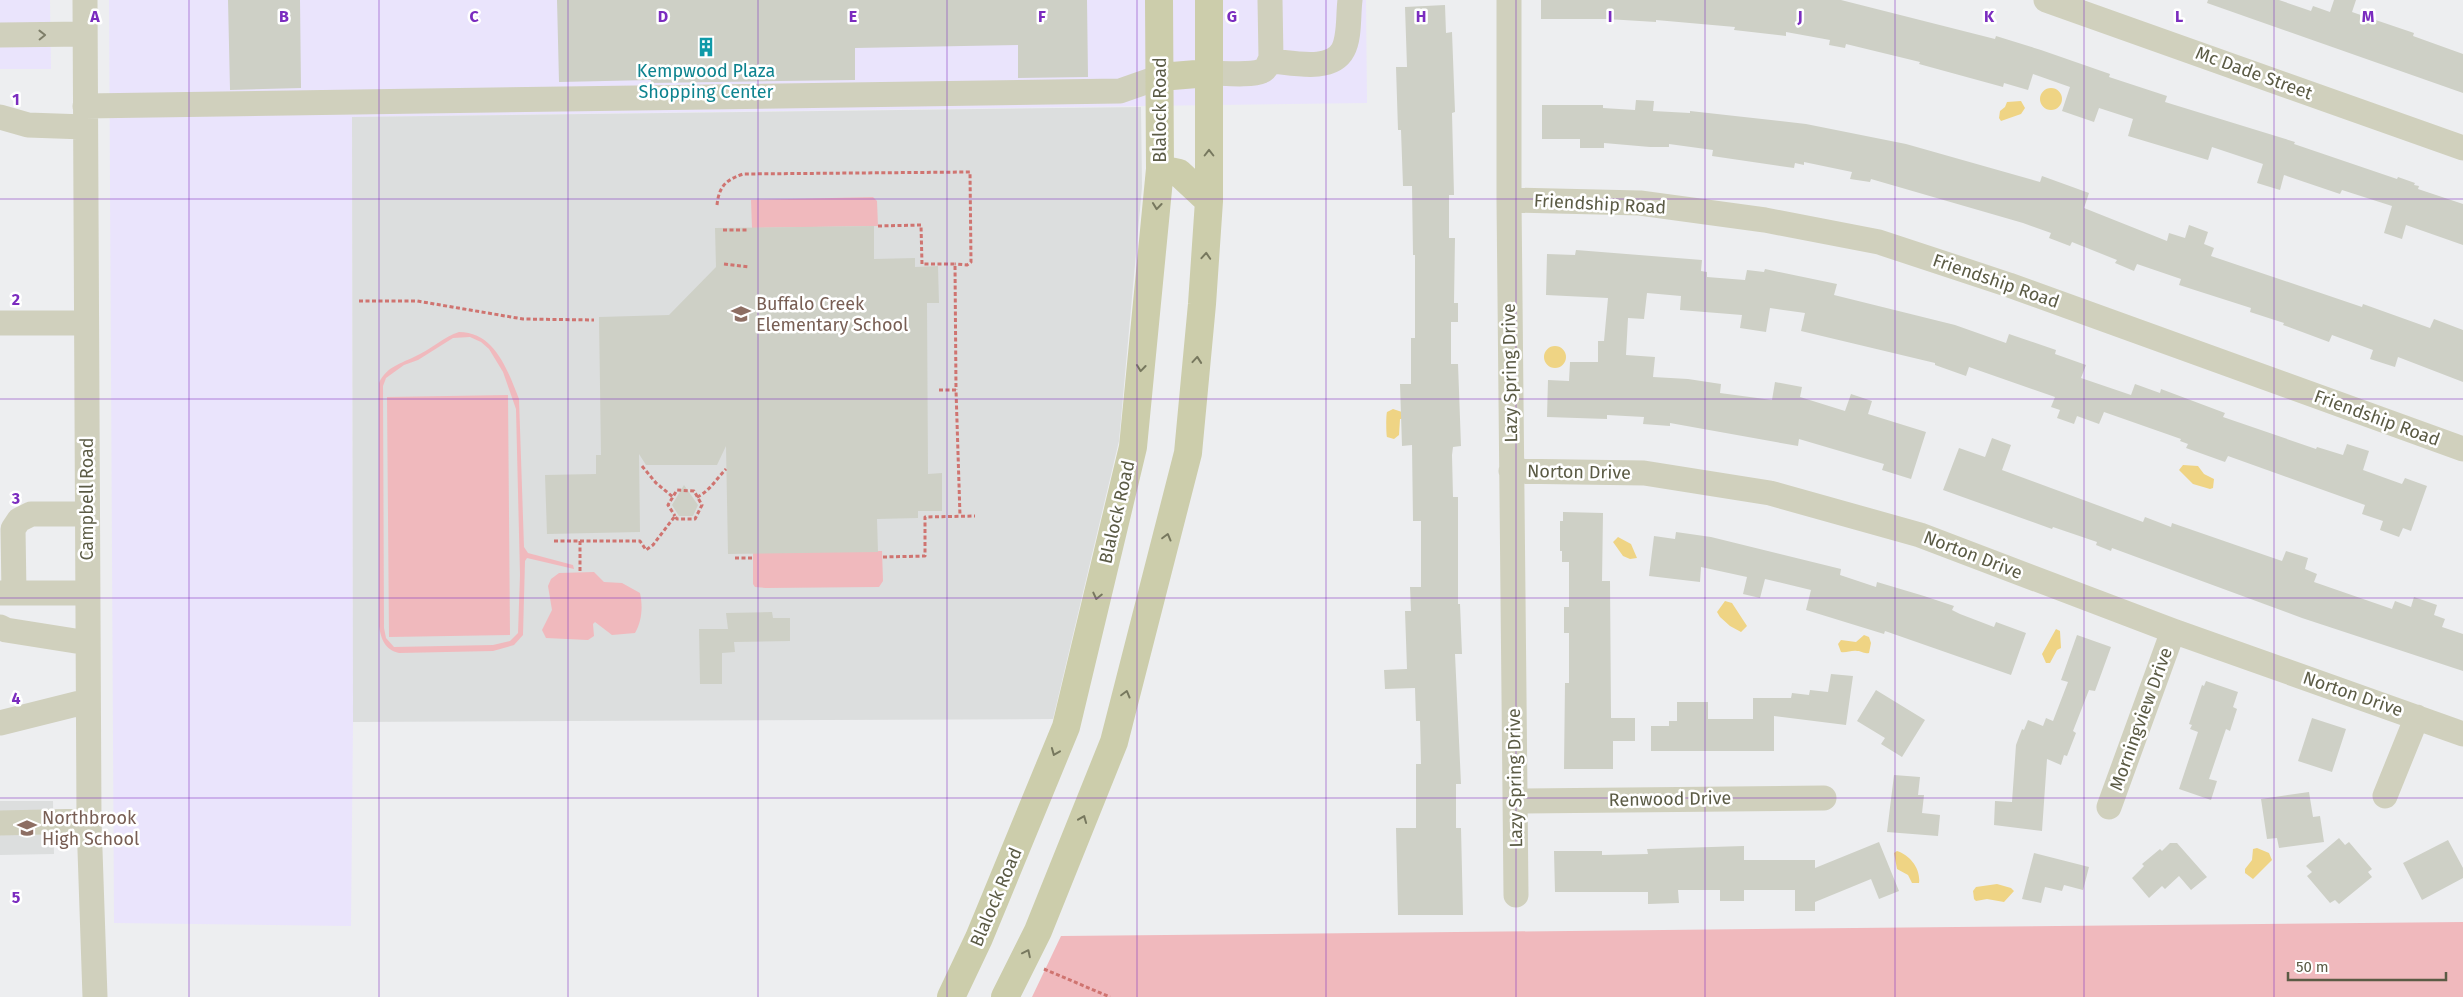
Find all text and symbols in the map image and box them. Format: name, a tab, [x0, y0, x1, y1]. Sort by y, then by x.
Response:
text: A	[89, 7, 100, 26]
text: B	[279, 7, 289, 26]
text: C	[469, 7, 479, 26]
text: D	[658, 7, 668, 26]
text: E	[849, 7, 857, 26]
text: F	[1038, 7, 1046, 26]
text: G	[1227, 7, 1237, 26]
text: H	[1416, 7, 1426, 26]
text: I	[1608, 7, 1612, 26]
text: J	[1796, 7, 1803, 26]
text: K	[1984, 7, 1995, 26]
text: L	[2175, 7, 2183, 26]
text: M	[2362, 7, 2375, 26]
one-way arrow	[39, 30, 47, 40]
building icon: Kempwood Plaza Shopping Center	[695, 36, 717, 58]
street label: Mc Dade Street	[2193, 42, 2316, 105]
street label: Blalock Road	[1149, 57, 1171, 163]
place label: Kempwood Plaza Shopping Center	[637, 60, 775, 103]
text: 1	[12, 90, 20, 109]
one-way arrow	[1204, 148, 1214, 156]
street label: Friendship Road	[1533, 190, 1667, 218]
one-way arrow	[1151, 202, 1162, 210]
street label: Friendship Road	[1930, 249, 2062, 313]
one-way arrow	[1200, 252, 1211, 260]
text: 2	[12, 290, 20, 309]
place label: Buffalo Creek Elementary School	[756, 293, 908, 336]
school or university icon: Buffalo Creek Elementary School	[730, 303, 752, 325]
street label: Lazy Spring Drive	[1498, 303, 1522, 443]
one-way arrow	[1191, 356, 1202, 364]
one-way arrow	[1136, 364, 1147, 372]
street label: Friendship Road	[2311, 385, 2443, 451]
street label: Campbell Road	[76, 437, 98, 561]
street label: Blalock Road	[1094, 458, 1140, 566]
street label: Norton Drive	[1527, 460, 1631, 484]
text: 3	[11, 489, 20, 508]
street label: Norton Drive	[1920, 526, 2026, 584]
one-way arrow	[1161, 534, 1171, 542]
one-way arrow	[1092, 591, 1103, 600]
street label: Morningview Drive	[2105, 644, 2177, 794]
street label: Norton Drive	[2300, 667, 2406, 721]
text: 4	[11, 689, 21, 708]
one-way arrow	[1120, 690, 1131, 699]
street label: Lazy Spring Drive	[1503, 708, 1527, 848]
one-way arrow	[1051, 748, 1061, 756]
street label: Renwood Drive	[1608, 787, 1732, 811]
place label: Northbrook High School	[42, 807, 139, 850]
one-way arrow	[1077, 815, 1087, 824]
school or university icon: Northbrook High School	[16, 817, 38, 839]
street label: Blalock Road	[965, 844, 1027, 950]
text: 5	[12, 888, 21, 907]
one-way arrow	[1021, 950, 1031, 959]
scale bar	[2288, 950, 2446, 982]
text: 50 m	[2296, 958, 2329, 976]

